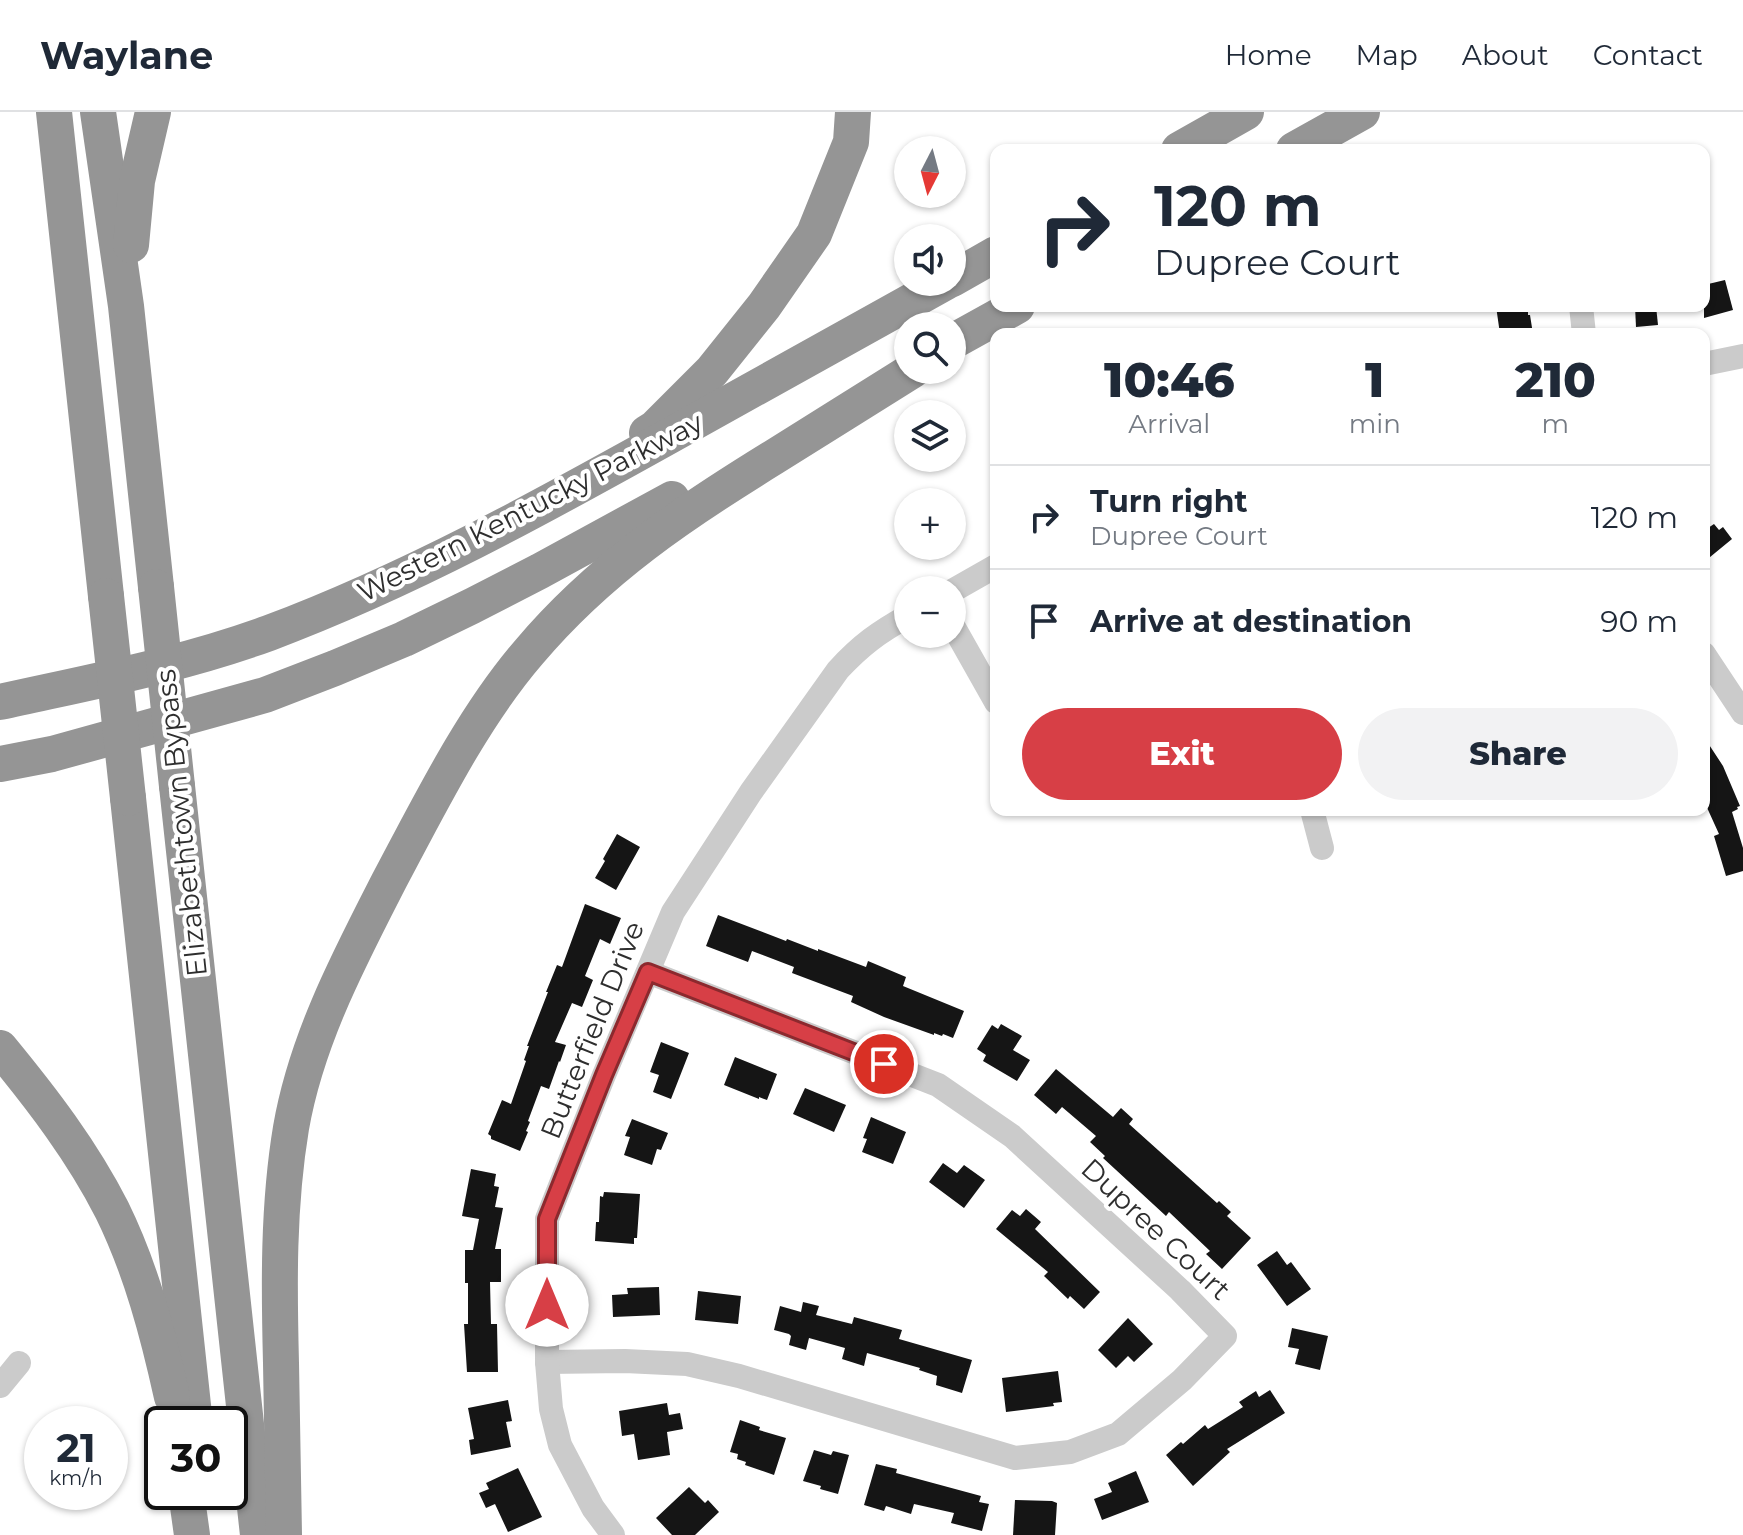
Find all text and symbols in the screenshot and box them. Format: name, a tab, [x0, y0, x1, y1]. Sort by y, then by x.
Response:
text: Waylane	[40, 32, 213, 79]
text: Home	[1225, 38, 1312, 72]
text: Map	[1356, 38, 1418, 72]
text: About	[1462, 38, 1549, 72]
text: Contact	[1593, 38, 1703, 72]
north arrow	[894, 136, 966, 208]
map controls	[894, 136, 966, 648]
text: 120 m	[1154, 172, 1322, 240]
icon: right	[1022, 176, 1126, 280]
button: sound	[894, 224, 966, 296]
text: Dupree Court	[1154, 240, 1400, 284]
button: search	[894, 312, 966, 384]
text: 10:46	[1104, 351, 1235, 409]
text: 1	[1365, 351, 1385, 409]
text: 210	[1515, 351, 1596, 409]
button: layers	[894, 400, 966, 472]
street label: Western Kentucky Parkway	[352, 405, 709, 609]
text: Arrival	[1128, 408, 1210, 440]
text: min	[1349, 408, 1401, 440]
text: m	[1542, 408, 1569, 440]
text: Turn right	[1090, 483, 1247, 520]
button: +	[894, 488, 966, 560]
icon: right	[1022, 495, 1066, 539]
text: 120 m	[1591, 499, 1678, 536]
text: Dupree Court	[1090, 520, 1268, 552]
button: −	[894, 576, 966, 648]
icon: arrive	[1022, 599, 1066, 643]
text: Arrive at destination	[1090, 603, 1412, 640]
text: 90 m	[1600, 603, 1678, 640]
street label: Elizabethtown Bypass	[148, 668, 214, 978]
button: Exit	[1022, 708, 1342, 800]
button: Share	[1358, 708, 1678, 800]
street label: Butterfield Drive	[533, 916, 651, 1144]
pin	[850, 1030, 918, 1098]
icon: arrive	[862, 1042, 906, 1086]
street label: Dupree Court	[1074, 1151, 1238, 1307]
position arrow	[505, 1263, 589, 1347]
speed limit sign: 30	[144, 1406, 248, 1510]
text: 21	[56, 1423, 96, 1472]
text: km/h	[49, 1466, 103, 1490]

